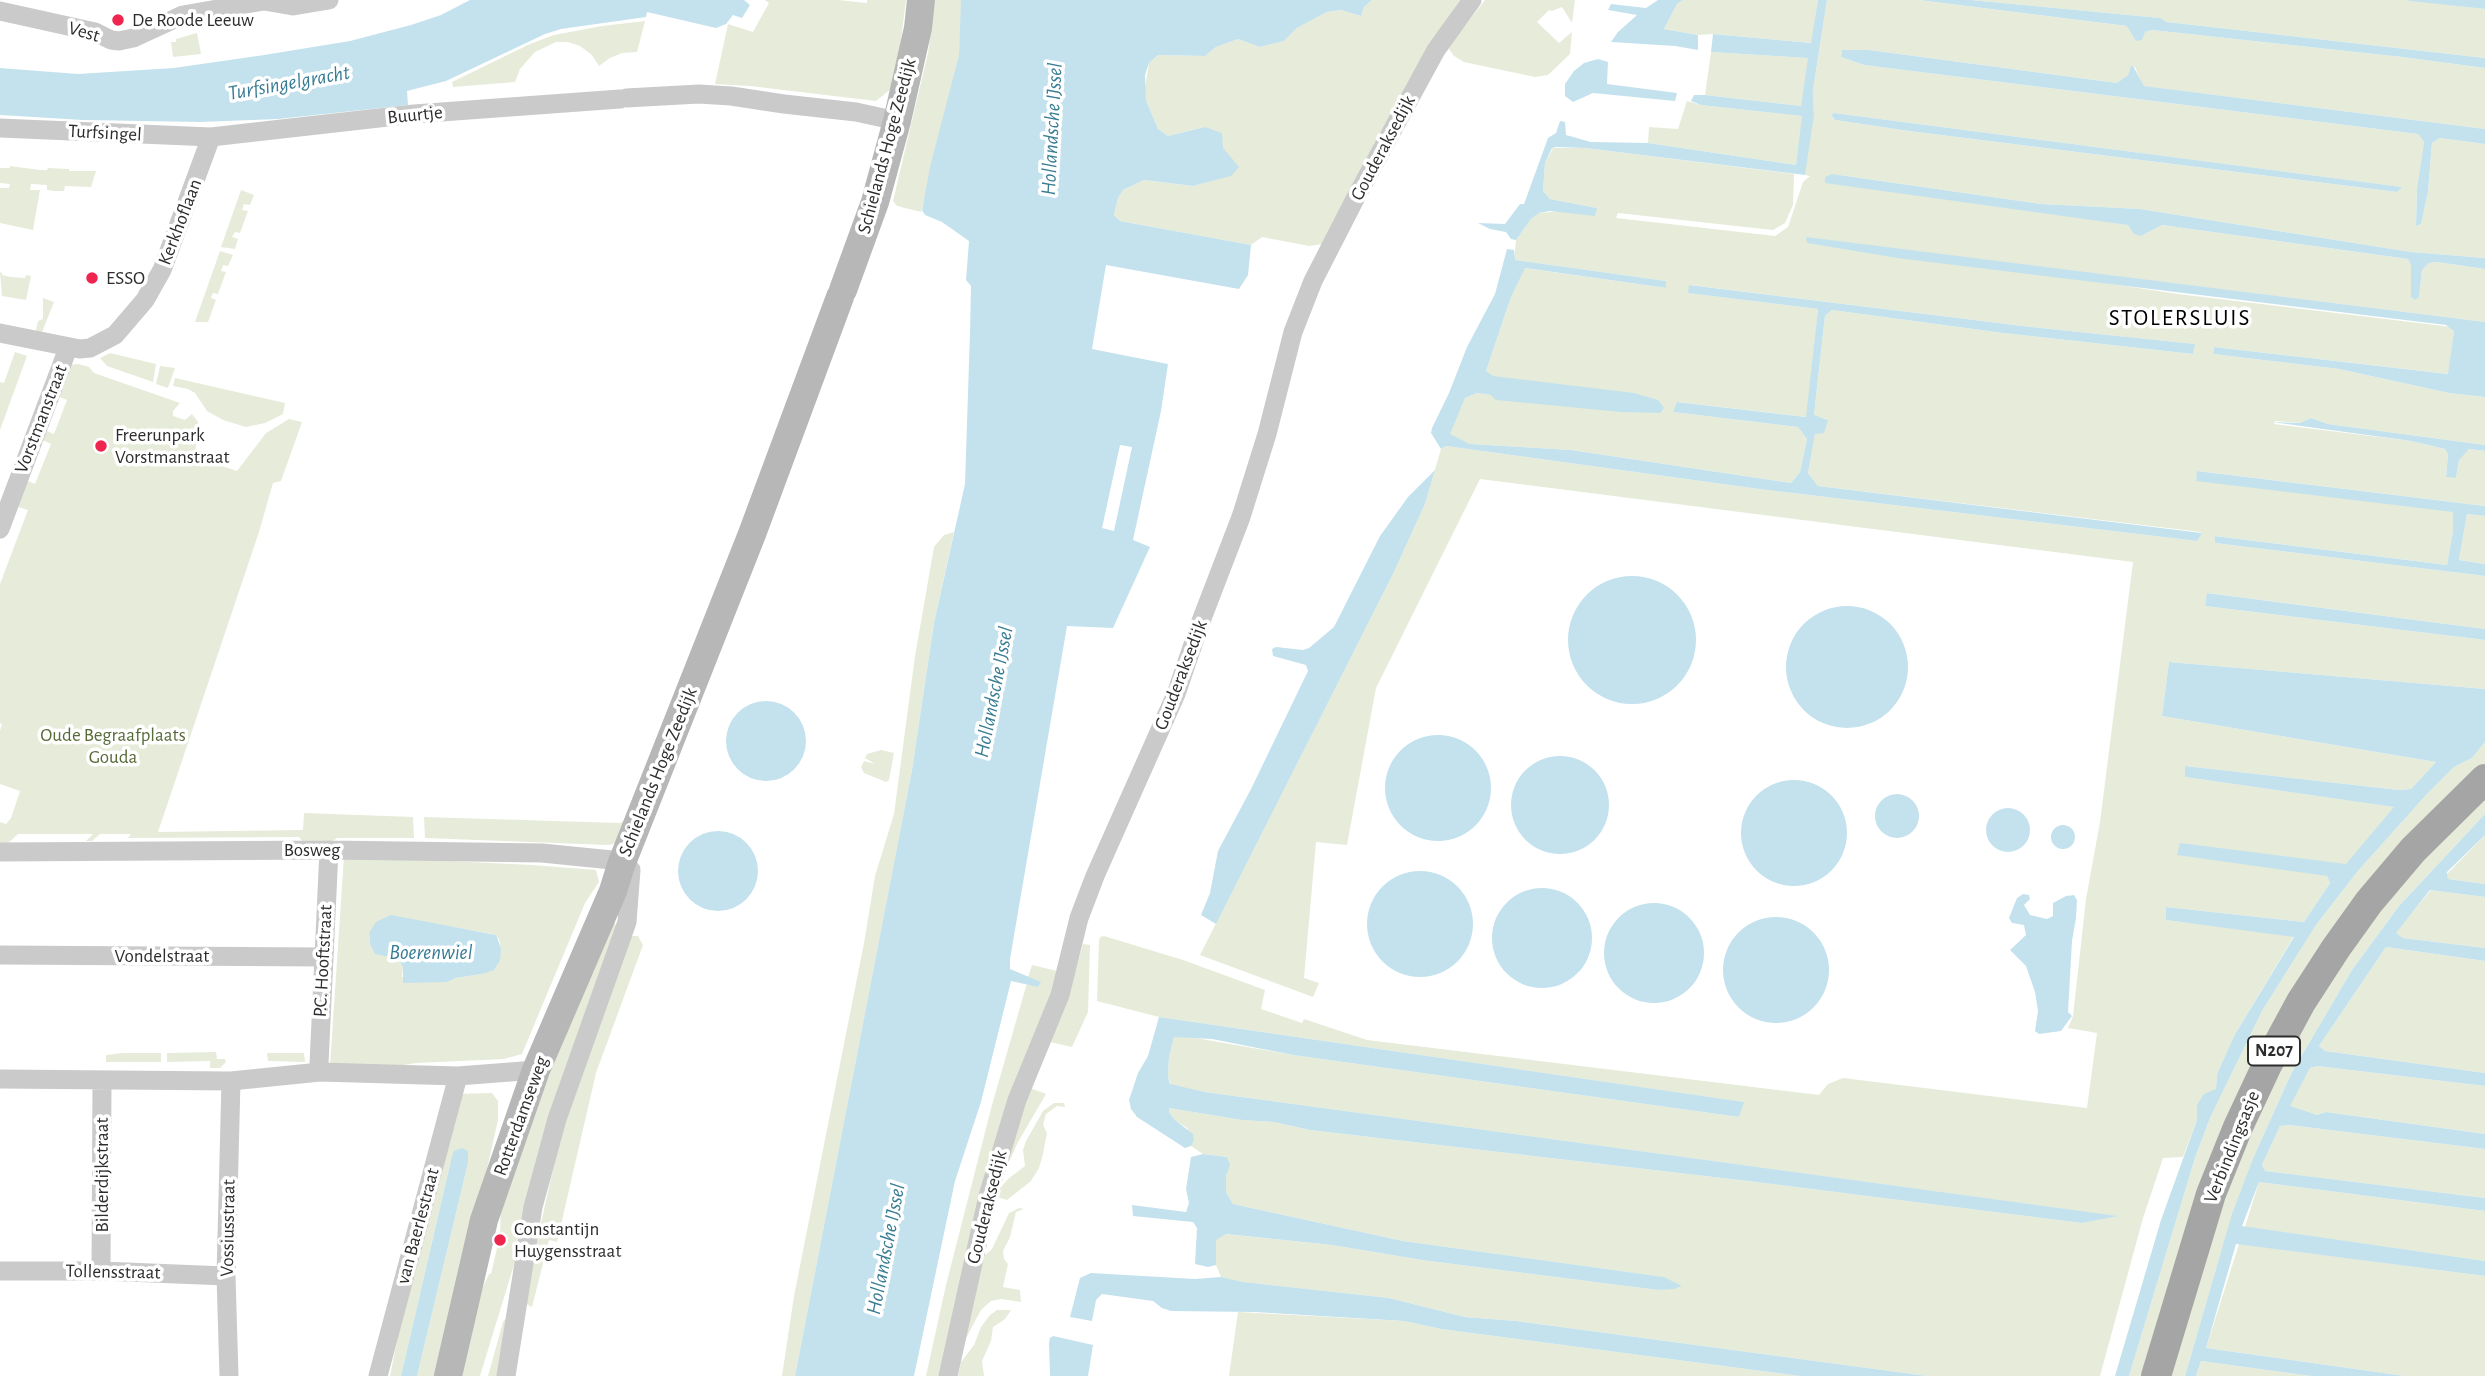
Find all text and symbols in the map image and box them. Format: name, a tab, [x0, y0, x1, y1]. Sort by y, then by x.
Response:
place label: De Roode Leeuw	[132, 9, 254, 31]
marker: De Roode Leeuw	[110, 12, 126, 28]
street label: Vest	[66, 17, 102, 47]
street label: Schielands Hoge Zeedijk	[853, 56, 921, 236]
water label: Turfsingelgracht	[226, 60, 352, 106]
water label: Hollandsche IJssel	[1036, 62, 1068, 196]
street label: Gouderaksedijk	[1346, 91, 1420, 205]
street label: Buurtje	[386, 101, 444, 129]
street label: Turfsingel	[68, 120, 142, 146]
street label: Kerkhoflaan	[153, 176, 207, 268]
place label: ESSO	[106, 267, 145, 289]
marker: ESSO	[84, 270, 100, 286]
district label: STOLERSLUIS	[2110, 304, 2250, 332]
street label: Vorstmanstraat	[10, 361, 72, 477]
place label: Freerunpark Vorstmanstraat	[115, 424, 229, 468]
marker: Freerunpark Vorstmanstraat	[93, 438, 109, 454]
street label: Gouderaksedijk	[1150, 617, 1212, 733]
water label: Hollandsche IJssel	[969, 624, 1019, 760]
street label: Schielands Hoge Zeedijk	[614, 684, 702, 860]
park label: Oude Begraafplaats Gouda	[40, 724, 186, 768]
street label: Bosweg	[284, 839, 340, 861]
street label: P.C. Hooftstraat	[309, 904, 337, 1018]
water label: Boerenwiel	[389, 940, 473, 966]
street label: Vondelstraat	[115, 945, 209, 967]
road number: N207	[2248, 1036, 2300, 1066]
street label: Rotterdamseweg	[489, 1053, 553, 1179]
street label: Verbindingsasje	[2199, 1088, 2265, 1206]
street label: Bilderdijkstraat	[91, 1117, 113, 1233]
street label: Gouderaksedijk	[962, 1148, 1012, 1266]
street label: van Baerlestraat	[392, 1165, 444, 1287]
street label: Vossiusstraat	[216, 1179, 240, 1277]
water label: Hollandsche IJssel	[861, 1181, 911, 1317]
place label: Constantijn Huygensstraat	[514, 1218, 621, 1262]
marker: Constantijn Huygensstraat	[492, 1232, 508, 1248]
street label: Tollensstraat	[65, 1260, 161, 1284]

